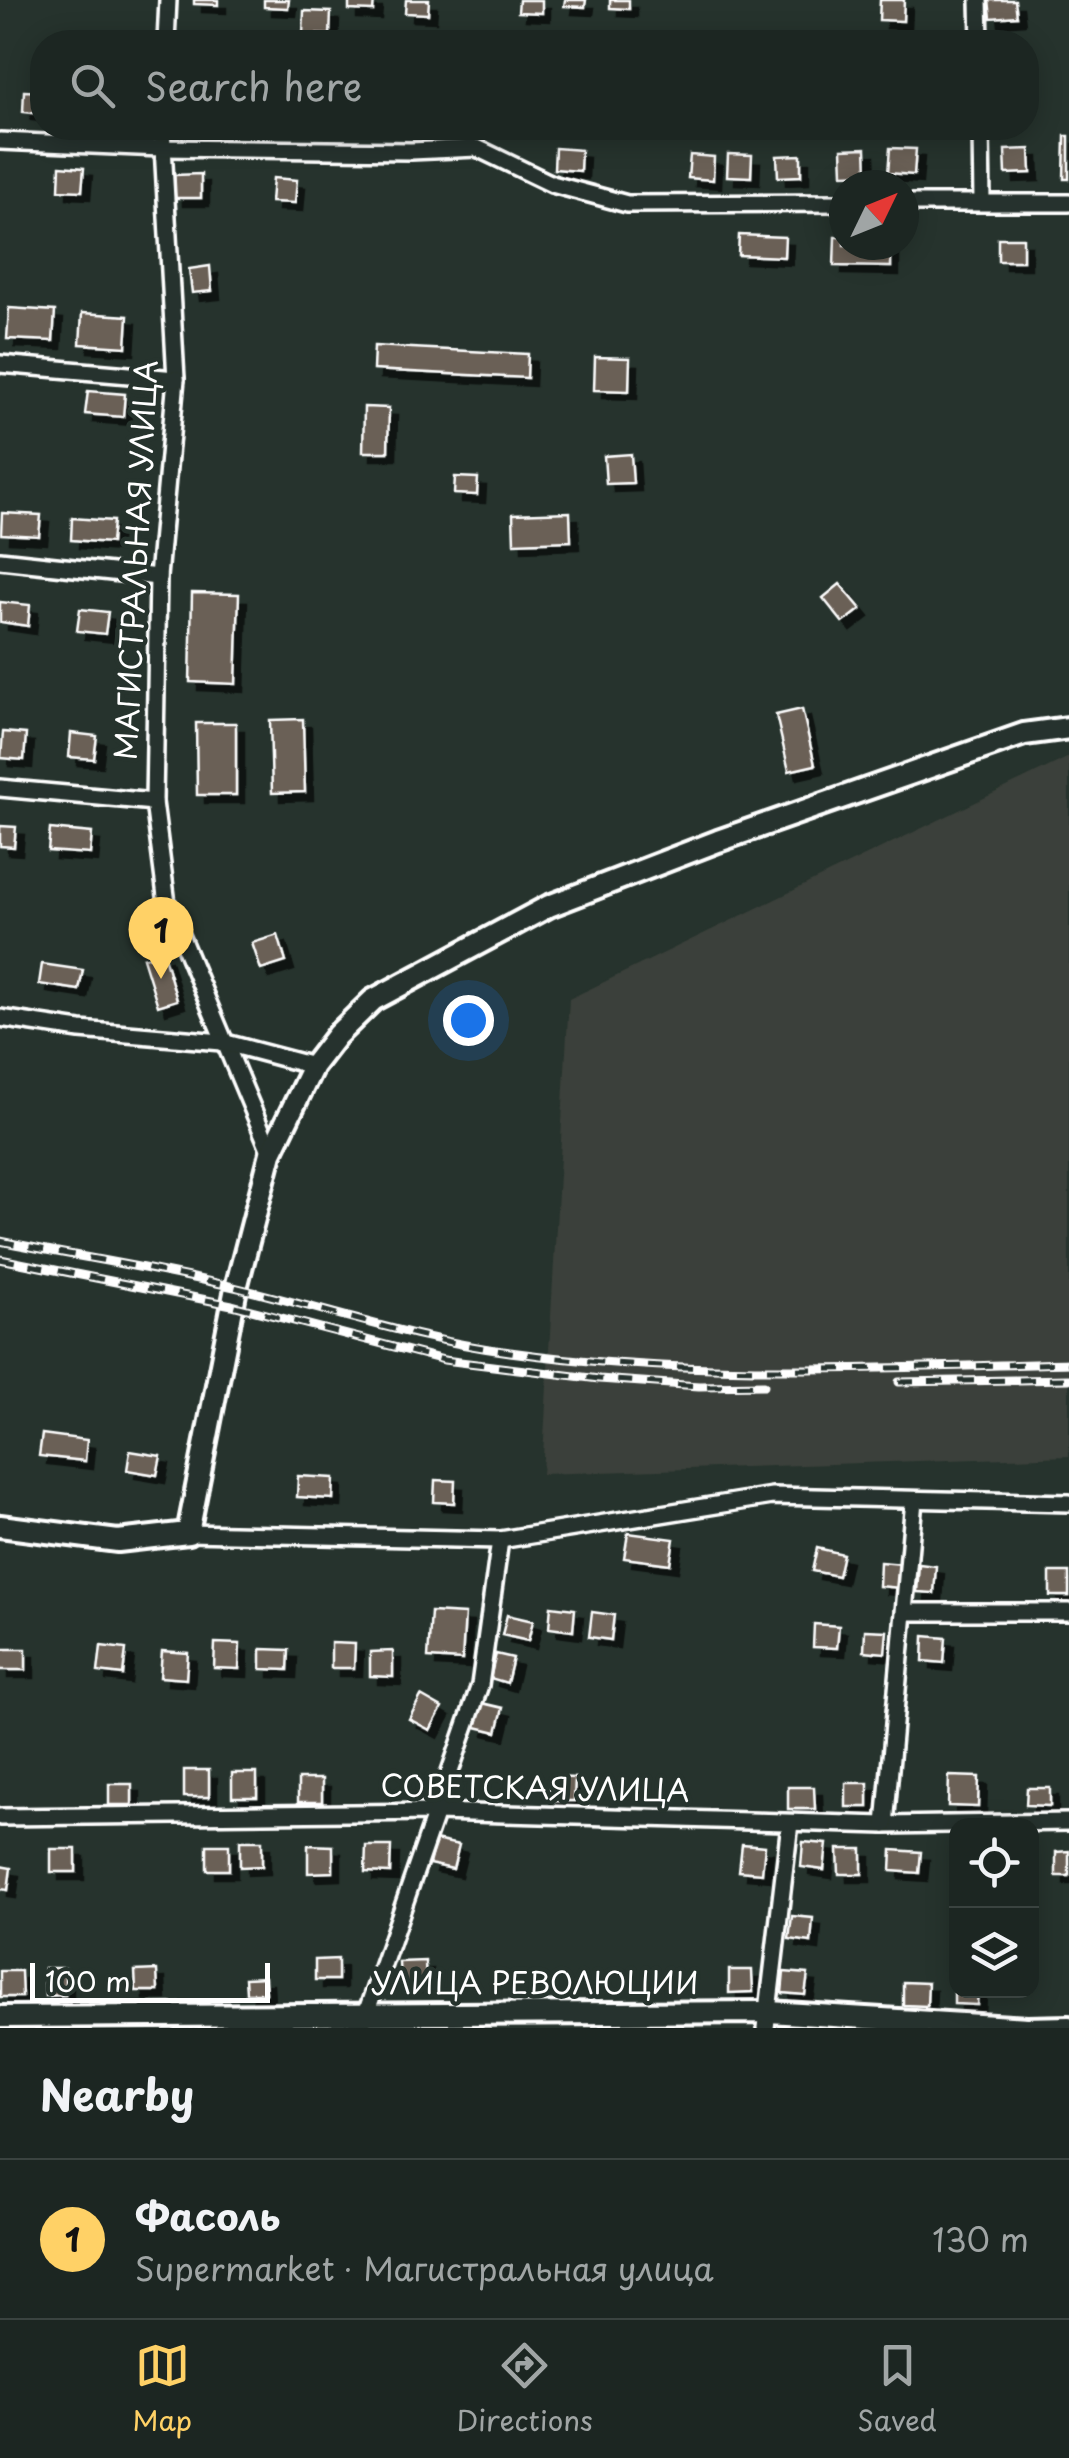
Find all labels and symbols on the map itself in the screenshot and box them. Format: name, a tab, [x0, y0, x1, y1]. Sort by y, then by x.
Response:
north arrow	[829, 170, 919, 260]
street label: МАГИСТРАЛЬНАЯ УЛИЦА	[102, 359, 167, 761]
pin: 1	[128, 896, 194, 979]
your location	[443, 995, 494, 1046]
street label: СОВЕТСКАЯ УЛИЦА	[380, 1761, 690, 1812]
scale bar	[30, 1958, 270, 2002]
street label: УЛИЦА РЕВОЛЮЦИИ	[371, 1959, 699, 2004]

